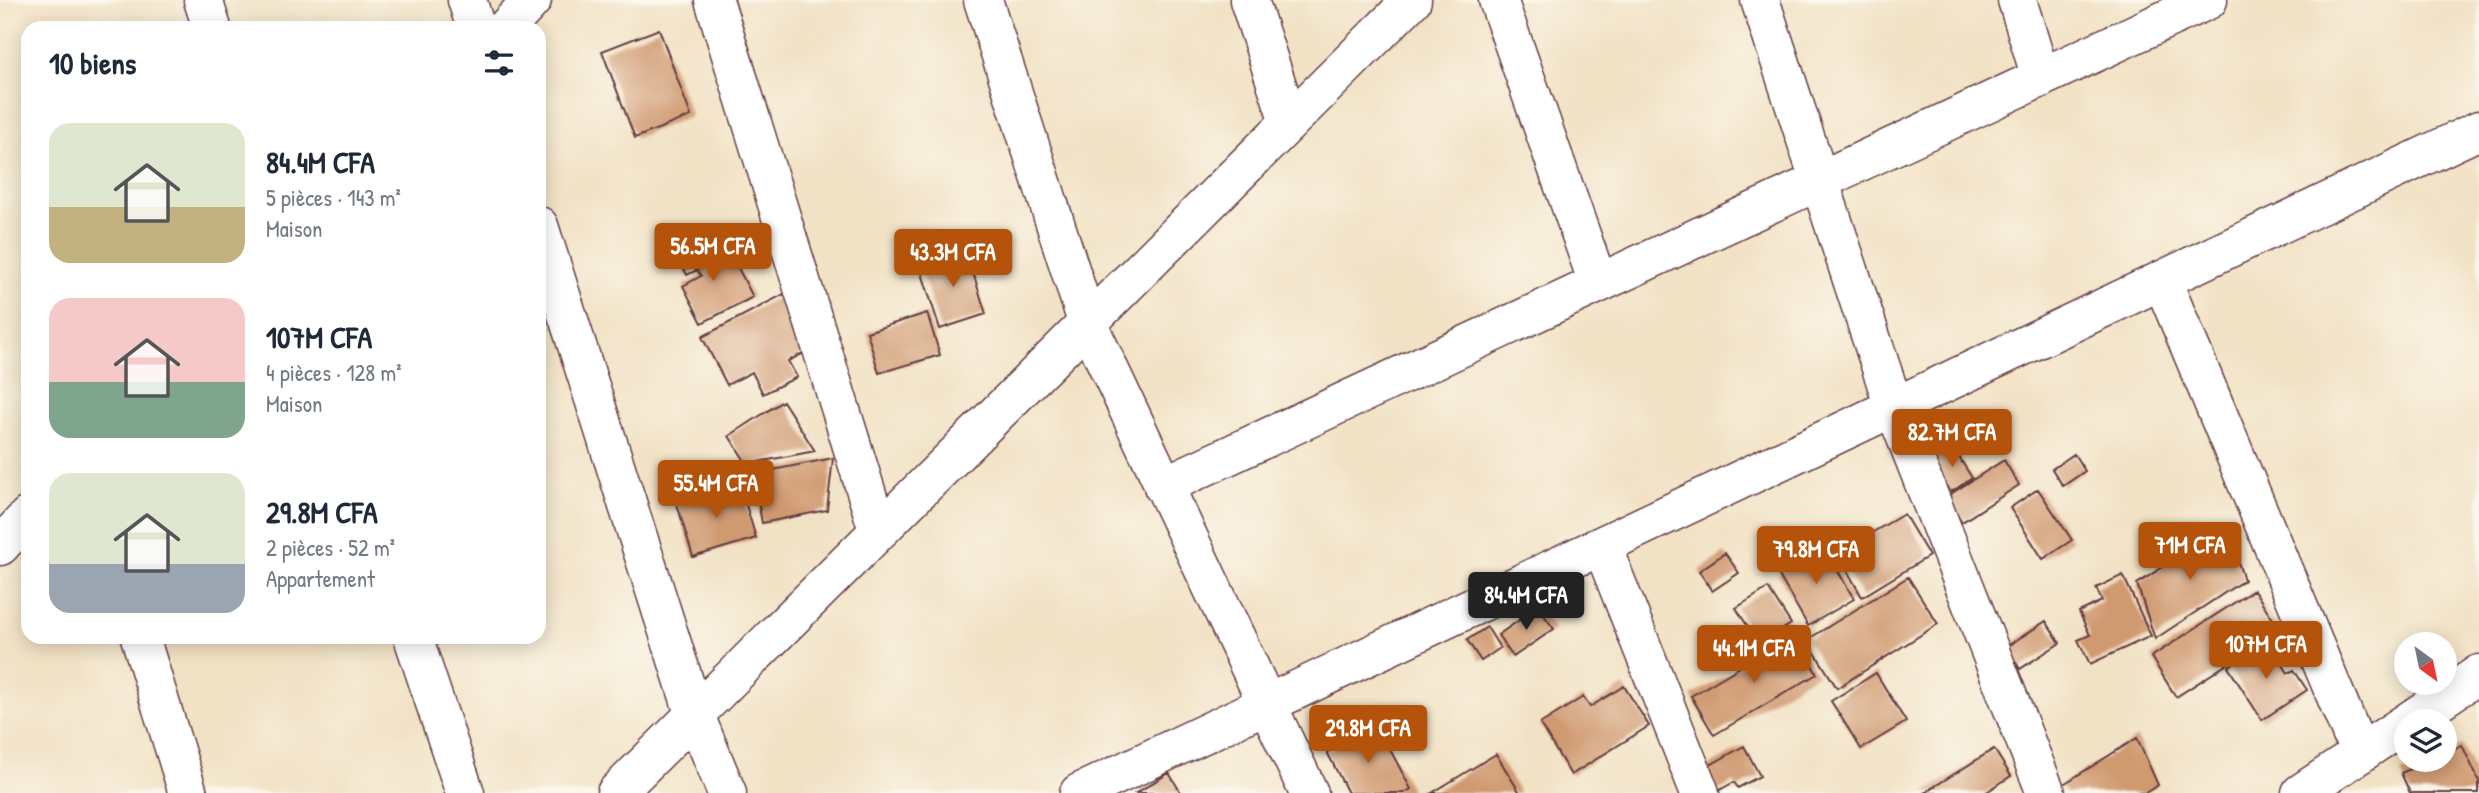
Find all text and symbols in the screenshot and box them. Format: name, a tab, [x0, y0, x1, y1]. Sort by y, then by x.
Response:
text: 10 biens	[49, 43, 136, 83]
icon: filters	[480, 44, 518, 82]
text: 84.4M CFA	[266, 142, 375, 182]
icon: home	[105, 151, 189, 235]
text: 5 pièces · 143 m²	[266, 182, 401, 213]
text: Maison	[266, 213, 322, 244]
pin: 56.5M CFA	[633, 224, 793, 283]
text: 56.5M CFA	[671, 230, 756, 261]
pin: 43.3M CFA	[873, 230, 1033, 289]
text: 43.3M CFA	[910, 236, 996, 267]
text: 107M CFA	[266, 317, 372, 357]
icon: home	[105, 326, 189, 410]
text: 4 pièces · 128 m²	[266, 357, 401, 388]
text: Maison	[266, 388, 322, 419]
pin: 82.7M CFA	[1872, 410, 2032, 469]
text: 82.7M CFA	[1908, 416, 1996, 447]
pin: 55.4M CFA	[636, 461, 796, 520]
text: 55.4M CFA	[674, 467, 758, 498]
text: 29.8M CFA	[266, 492, 378, 532]
icon: home	[105, 501, 189, 585]
pin: 71M CFA	[2125, 522, 2255, 582]
pin: 79.8M CFA	[1736, 526, 1896, 586]
text: 71M CFA	[2154, 529, 2226, 560]
text: 2 pièces · 52 m²	[266, 532, 395, 563]
text: 79.8M CFA	[1773, 533, 1859, 564]
text: Appartement	[266, 563, 375, 594]
pin: 84.4M CFA	[1446, 572, 1606, 632]
text: 84.4M CFA	[1484, 579, 1568, 610]
pin: 107M CFA	[2194, 622, 2338, 681]
pin: 44.1M CFA	[1674, 626, 1834, 685]
text: 107M CFA	[2225, 628, 2307, 659]
text: 44.1M CFA	[1713, 632, 1795, 663]
north arrow	[2394, 632, 2457, 695]
map controls	[2394, 632, 2457, 772]
pin: 29.8M CFA	[1288, 706, 1448, 765]
button: layers	[2394, 709, 2457, 772]
text: 29.8M CFA	[1325, 712, 1411, 743]

